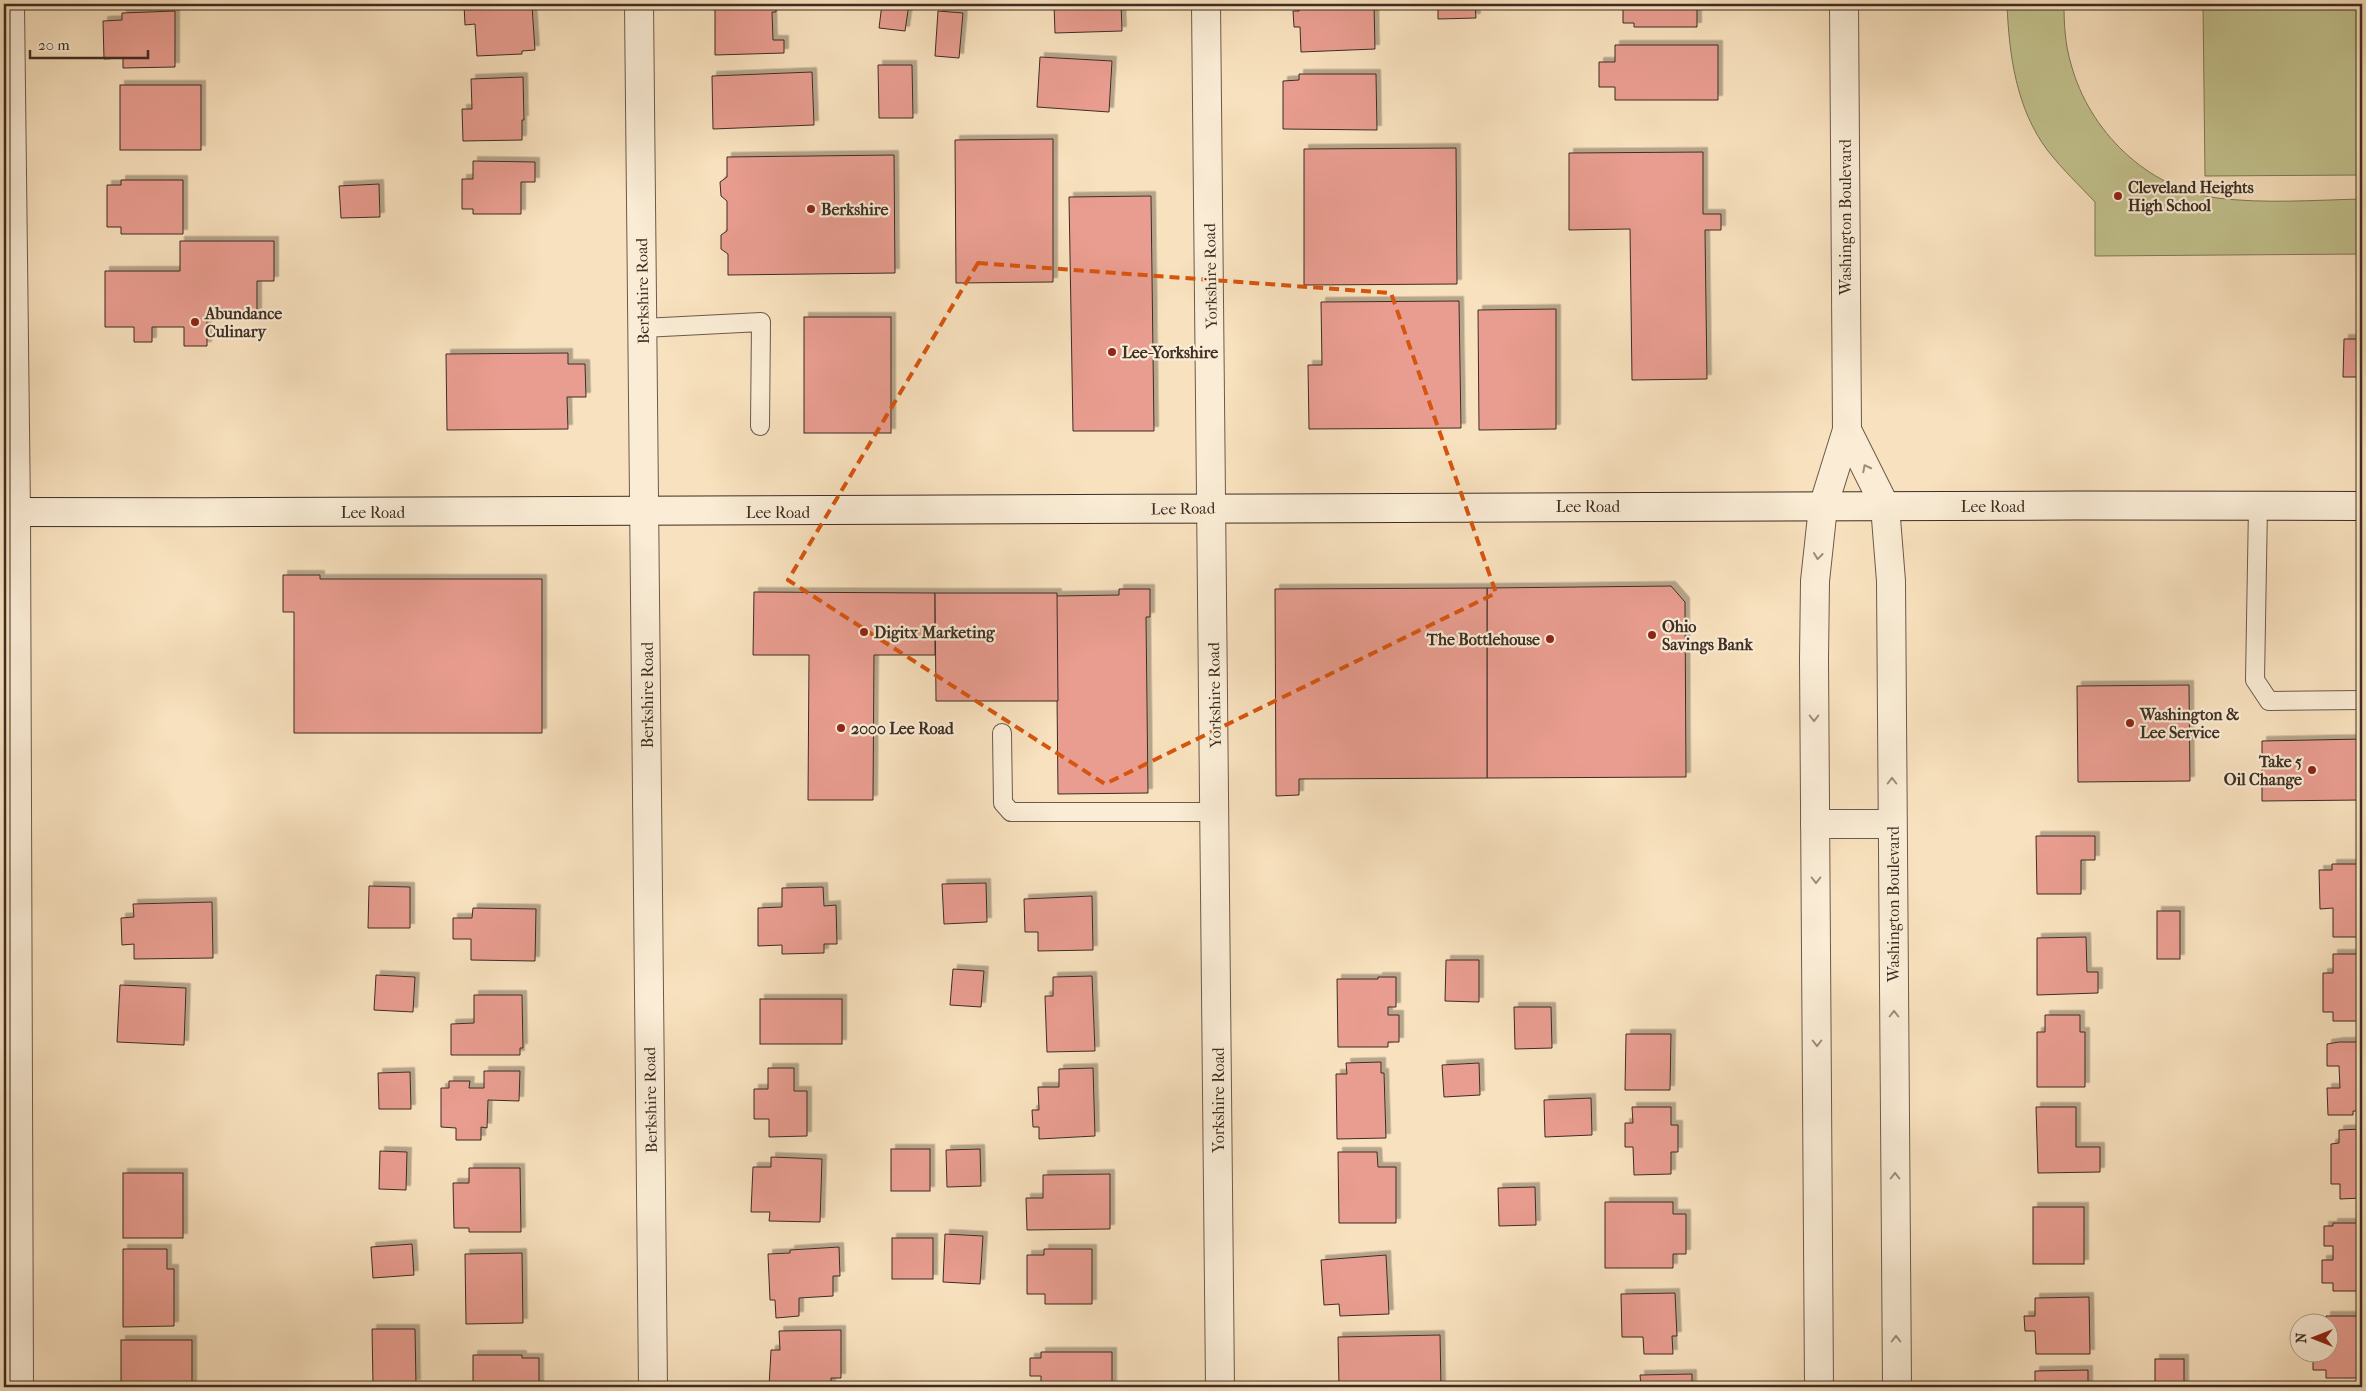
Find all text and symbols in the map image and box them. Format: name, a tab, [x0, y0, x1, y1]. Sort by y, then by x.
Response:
scale bar	[30, 28, 148, 60]
text: 20 m	[38, 36, 70, 54]
street label: Washington Boulevard	[1836, 139, 1855, 296]
place label: Cleveland Heights High School	[2128, 178, 2254, 216]
marker: Cleveland Heights High School	[2112, 190, 2124, 202]
place label: Berkshire	[821, 200, 888, 219]
marker: Berkshire	[805, 203, 817, 215]
street label: Yorkshire Road	[1200, 223, 1221, 330]
street label: Berkshire Road	[632, 237, 653, 344]
place label: Abundance Culinary	[204, 304, 282, 342]
marker: Abundance Culinary	[189, 316, 201, 328]
place label: Lee-Yorkshire	[1122, 343, 1218, 362]
marker: Lee-Yorkshire	[1106, 346, 1118, 358]
one-way arrow	[1862, 464, 1872, 473]
street label: Lee Road	[1556, 497, 1621, 516]
street label: Lee Road	[1961, 497, 2026, 516]
street label: Lee Road	[1151, 498, 1216, 519]
street label: Lee Road	[341, 503, 406, 522]
street label: Lee Road	[746, 503, 811, 522]
one-way arrow	[1813, 552, 1824, 560]
place label: Ohio Savings Bank	[1662, 617, 1753, 655]
place label: Digitx Marketing	[874, 623, 995, 643]
marker: Digitx Marketing	[858, 626, 870, 638]
marker: Ohio Savings Bank	[1646, 629, 1658, 641]
place label: The Bottlehouse	[1426, 630, 1540, 649]
marker: The Bottlehouse	[1544, 633, 1556, 645]
street label: Berkshire Road	[638, 642, 657, 748]
street label: Yorkshire Road	[1204, 642, 1225, 749]
place label: Washington & Lee Service	[2139, 705, 2239, 742]
one-way arrow	[1809, 714, 1820, 722]
marker: Washington & Lee Service	[2124, 717, 2136, 729]
place label: 2000 Lee Road	[851, 719, 955, 738]
marker: 2000 Lee Road	[835, 722, 847, 734]
place label: Take 5 Oil Change	[2224, 752, 2302, 790]
marker: Take 5 Oil Change	[2306, 764, 2318, 776]
one-way arrow	[1887, 777, 1897, 784]
street label: Washington Boulevard	[1884, 826, 1903, 983]
one-way arrow	[1811, 877, 1821, 885]
one-way arrow	[1889, 1009, 1899, 1017]
one-way arrow	[1812, 1040, 1822, 1047]
street label: Berkshire Road	[640, 1046, 661, 1153]
street label: Yorkshire Road	[1209, 1047, 1228, 1154]
one-way arrow	[1890, 1172, 1900, 1180]
north arrow	[2288, 1314, 2338, 1364]
text: N	[2293, 1332, 2310, 1343]
one-way arrow	[1891, 1334, 1901, 1342]

